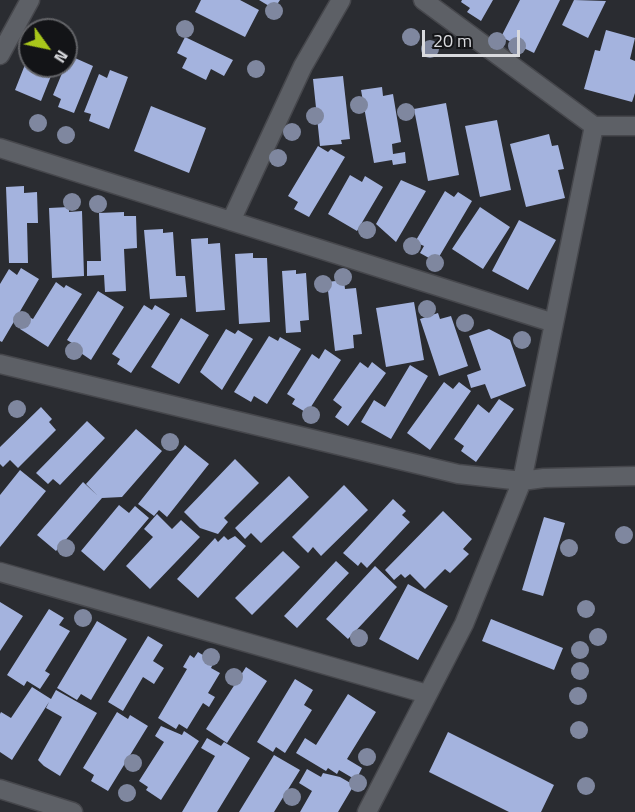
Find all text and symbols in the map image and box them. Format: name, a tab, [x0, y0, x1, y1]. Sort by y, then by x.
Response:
north arrow	[18, 18, 78, 78]
scale bar	[425, 18, 522, 56]
text: 20 m	[433, 27, 472, 54]
text: N	[48, 46, 75, 68]

